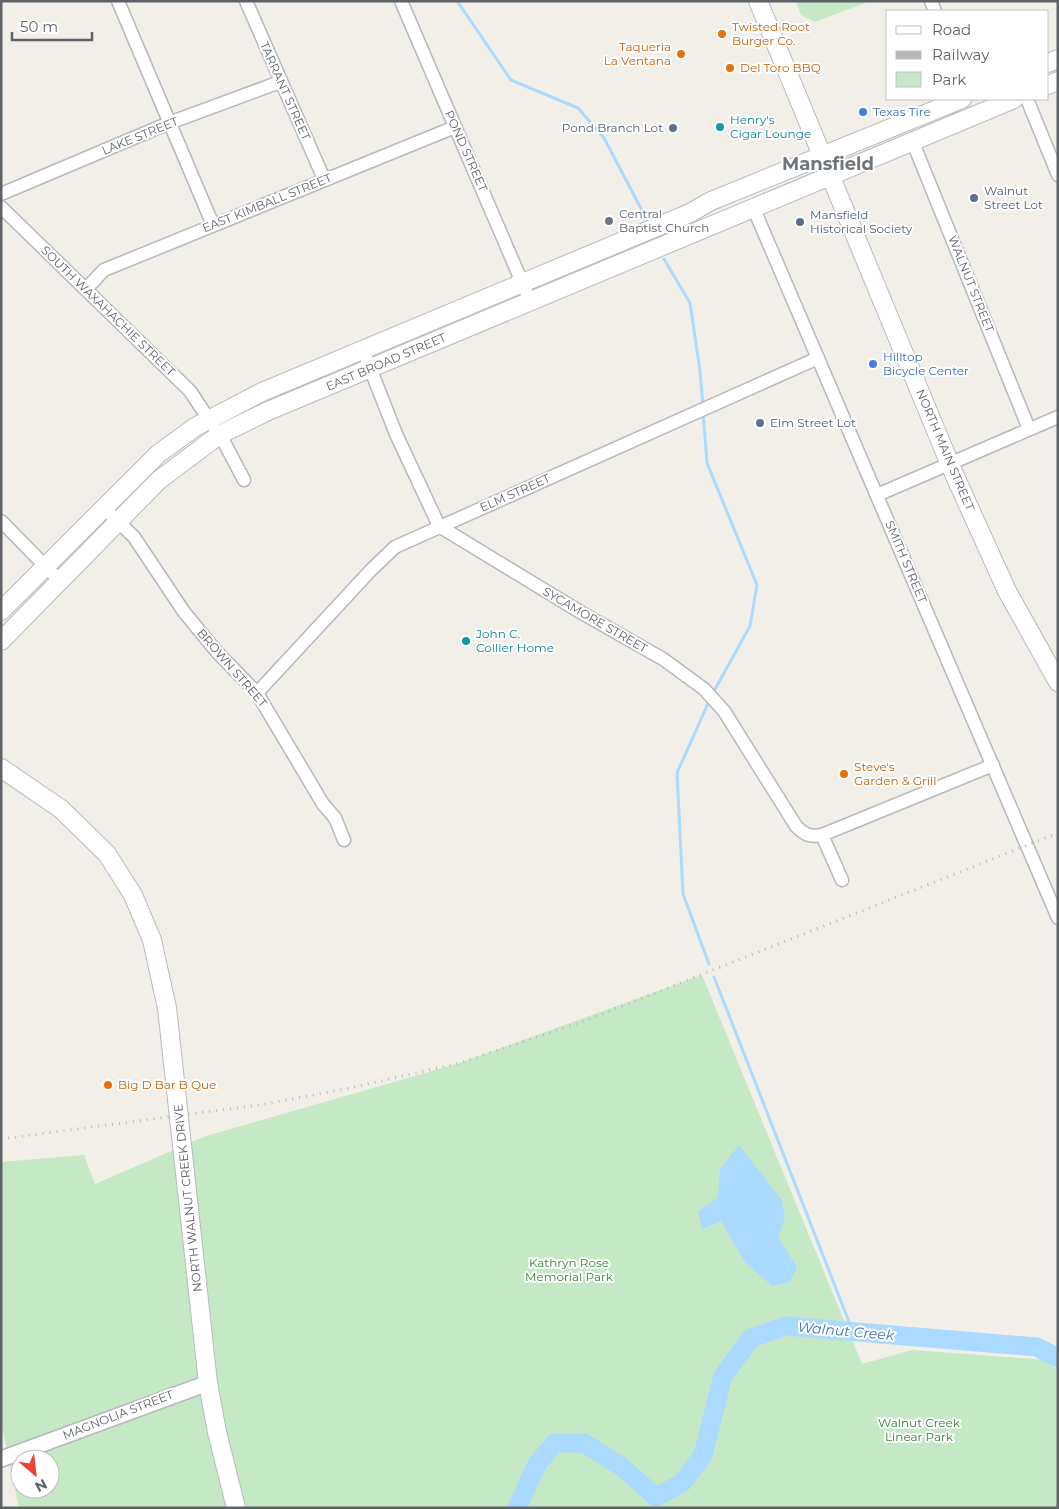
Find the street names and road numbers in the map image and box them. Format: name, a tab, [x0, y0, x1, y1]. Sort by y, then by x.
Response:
street label: TARRANT STREET	[257, 39, 314, 143]
street label: POND STREET	[442, 108, 491, 194]
street label: LAKE STREET	[99, 113, 180, 158]
street label: EAST KIMBALL STREET	[200, 170, 334, 235]
street label: WALNUT STREET	[945, 233, 998, 335]
street label: SOUTH WAXAHACHIE STREET	[38, 242, 179, 379]
street label: EAST BROAD STREET	[323, 329, 448, 394]
street label: NORTH MAIN STREET	[913, 387, 978, 513]
street label: ELM STREET	[477, 470, 552, 515]
street label: SMITH STREET	[882, 518, 931, 605]
street label: SYCAMORE STREET	[540, 583, 650, 656]
street label: BROWN STREET	[194, 625, 271, 710]
street label: NORTH WALNUT CREEK DRIVE	[170, 1103, 205, 1293]
street label: MAGNOLIA STREET	[60, 1386, 175, 1443]

